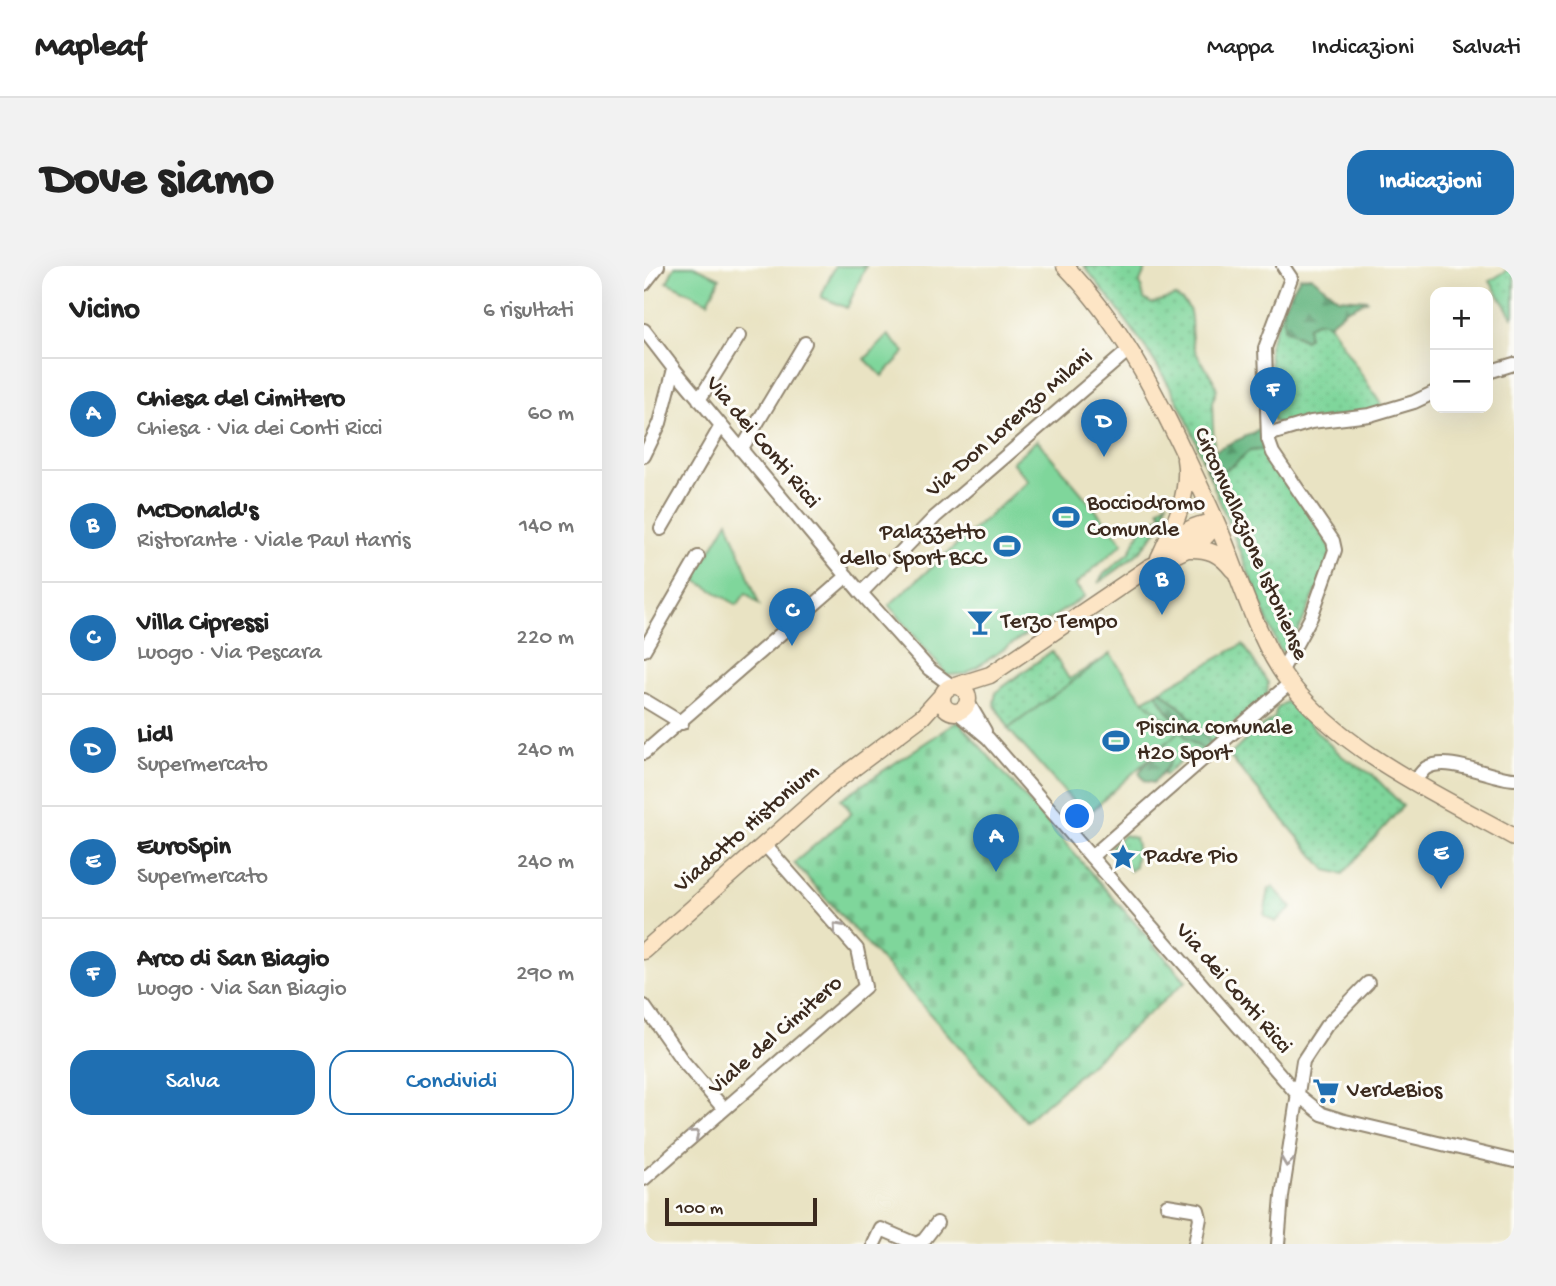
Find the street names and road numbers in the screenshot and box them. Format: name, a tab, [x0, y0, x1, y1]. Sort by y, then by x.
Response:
street label: Via Don Lorenzo Milani	[920, 344, 1099, 505]
street label: Via dei Conti Ricci	[698, 371, 825, 515]
street label: Circonvallazione Istoniense	[1186, 424, 1314, 666]
street label: Viadotto Histonium	[668, 759, 825, 900]
street label: Via dei Conti Ricci	[1168, 917, 1297, 1060]
street label: Viale del Cimitero	[703, 970, 849, 1102]

